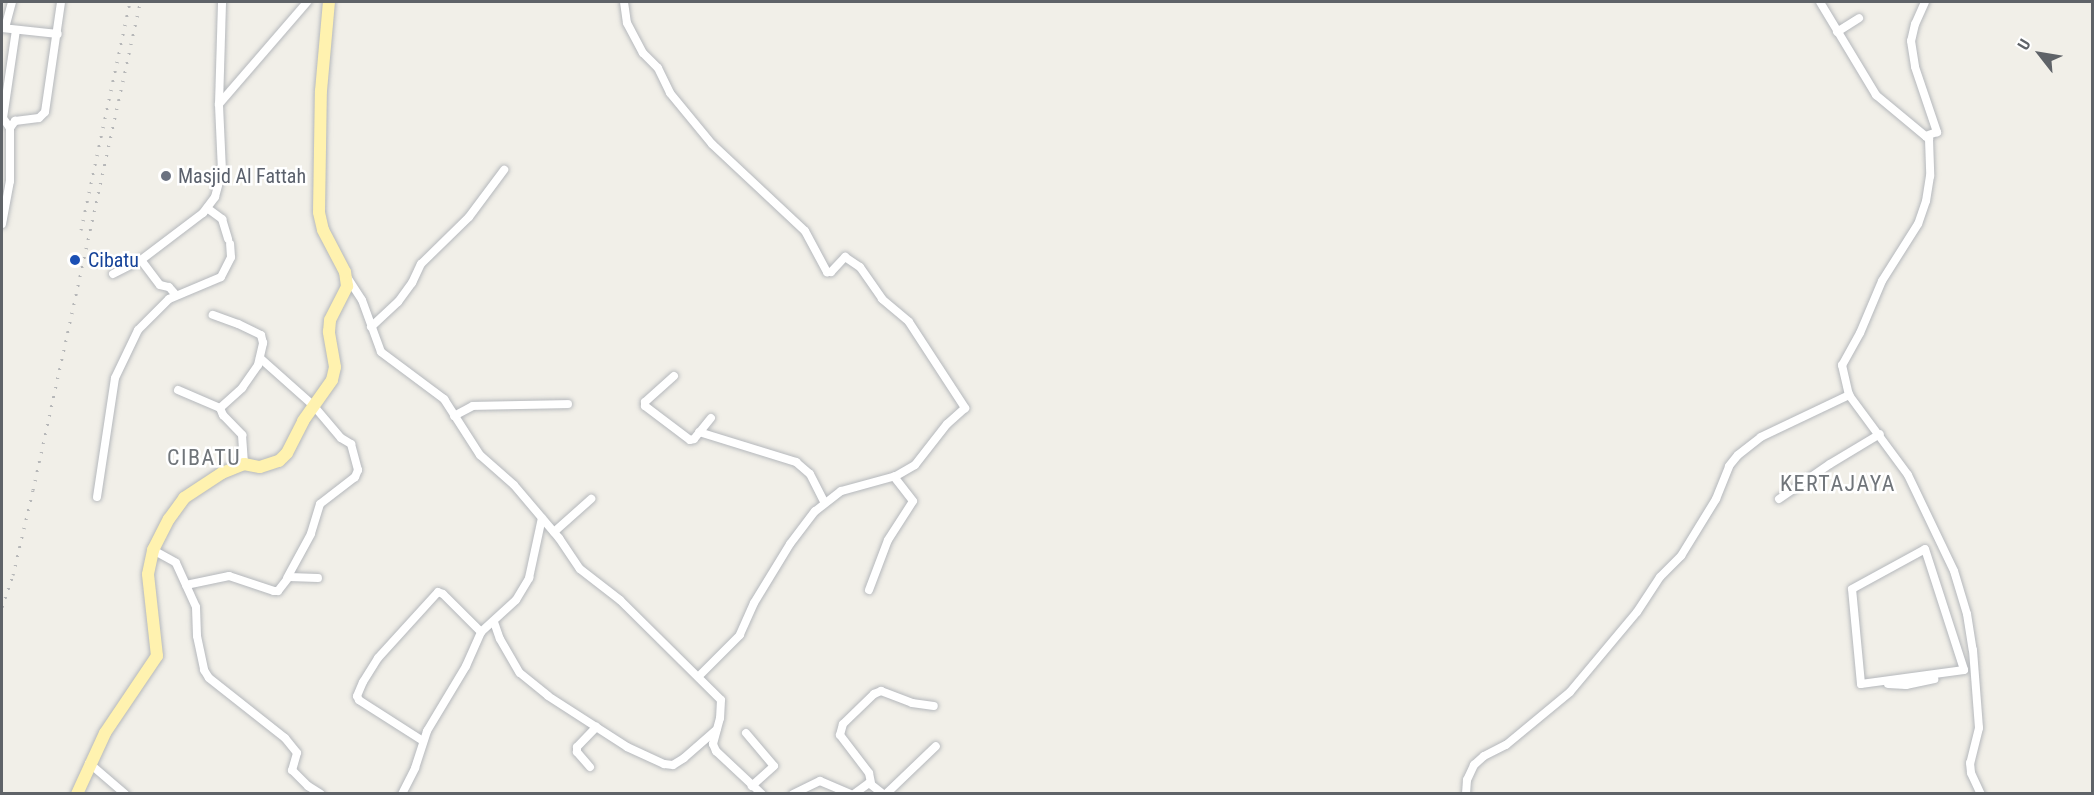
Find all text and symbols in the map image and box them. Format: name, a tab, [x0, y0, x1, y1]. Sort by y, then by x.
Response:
north arrow	[2010, 24, 2070, 84]
text: U	[2014, 36, 2035, 53]
place label: Masjid Al Fattah	[178, 164, 306, 188]
marker: Masjid Al Fattah	[159, 169, 173, 183]
place label: Cibatu	[88, 248, 139, 272]
marker: Cibatu	[66, 251, 84, 269]
district label: CIBATU	[167, 445, 241, 471]
district label: KERTAJAYA	[1780, 471, 1896, 497]

